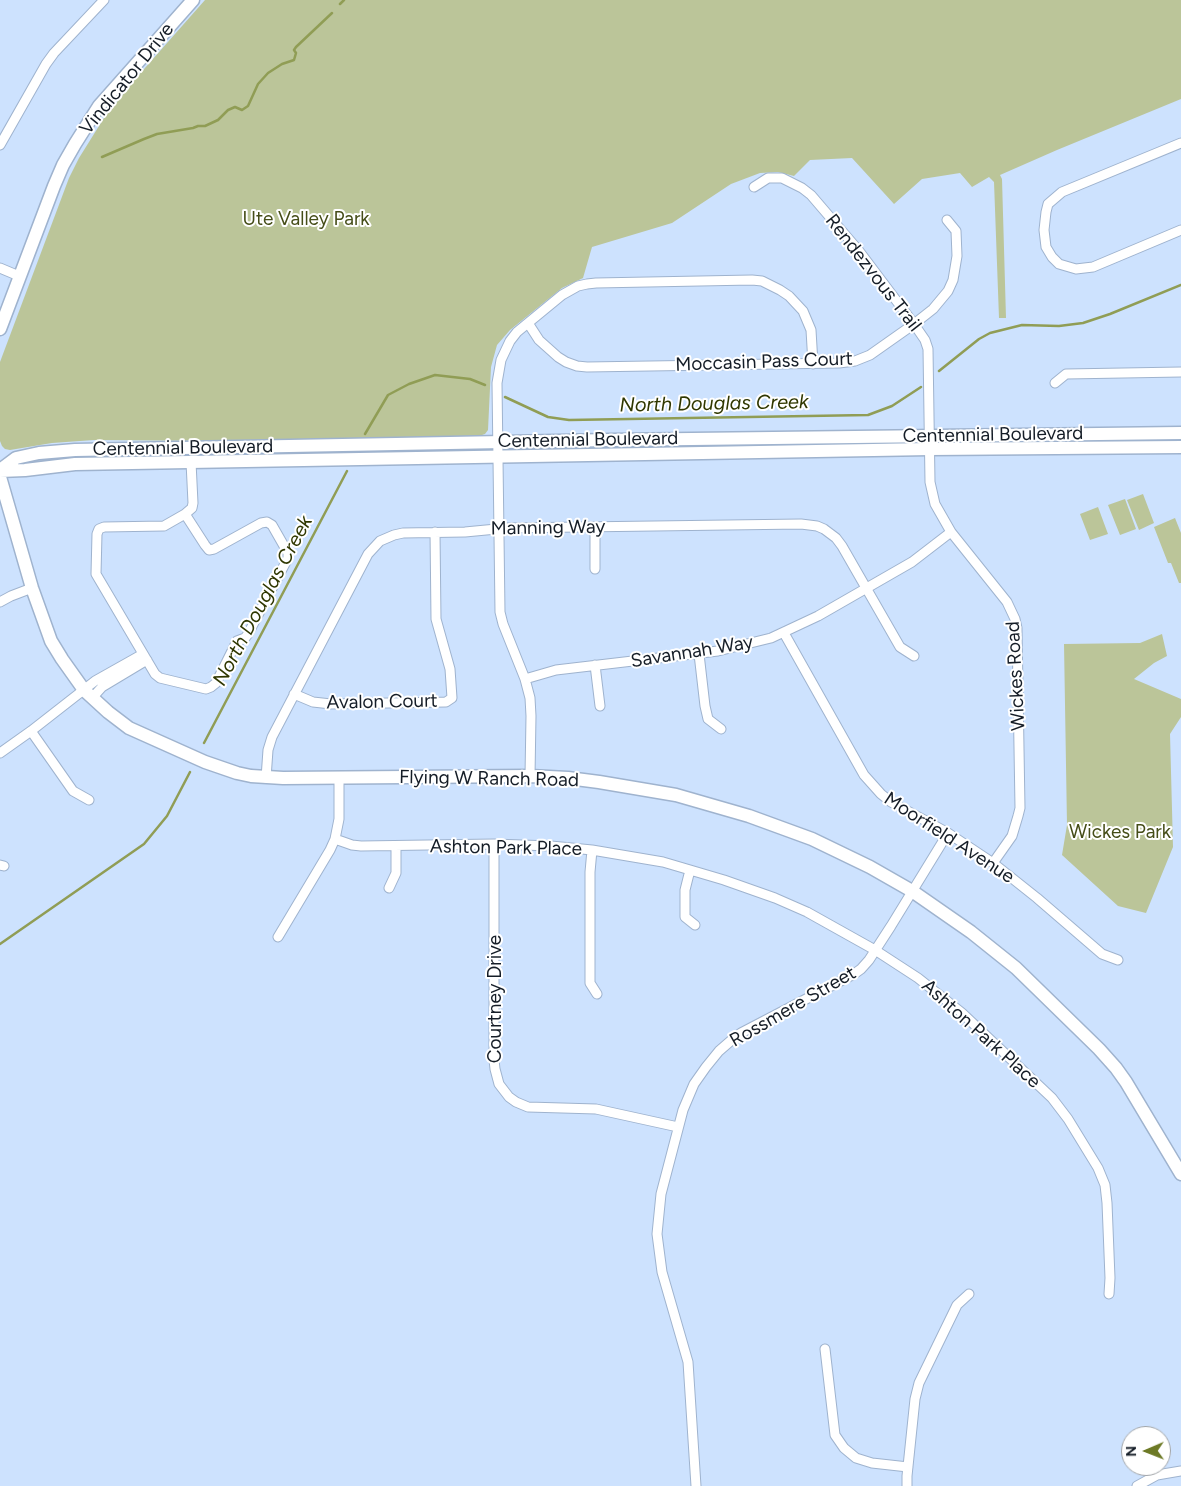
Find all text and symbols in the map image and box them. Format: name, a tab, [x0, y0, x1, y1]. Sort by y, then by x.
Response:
street label: Vindicator Drive	[75, 19, 179, 139]
park label: Ute Valley Park	[242, 208, 370, 230]
street label: Rendezvous Trail	[820, 210, 926, 336]
street label: Moccasin Pass Court	[675, 348, 853, 376]
water label: North Douglas Creek	[619, 390, 809, 418]
street label: Centennial Boulevard	[902, 422, 1084, 448]
street label: Centennial Boulevard	[497, 427, 679, 453]
street label: Centennial Boulevard	[92, 435, 274, 461]
water label: North Douglas Creek	[208, 512, 318, 690]
street label: Manning Way	[490, 516, 606, 540]
street label: Wickes Road	[1002, 621, 1030, 731]
street label: Savannah Way	[629, 631, 755, 673]
street label: Avalon Court	[326, 690, 438, 714]
street label: Flying W Ranch Road	[399, 766, 579, 792]
street label: Moorfield Avenue	[880, 787, 1018, 889]
park label: Wickes Park	[1069, 821, 1171, 843]
street label: Ashton Park Place	[430, 835, 582, 861]
street label: Courtney Drive	[484, 935, 506, 1063]
street label: Rossmere Street	[726, 962, 860, 1052]
street label: Ashton Park Place	[917, 975, 1045, 1093]
north arrow	[1121, 1426, 1171, 1476]
text: N	[1123, 1446, 1140, 1457]

